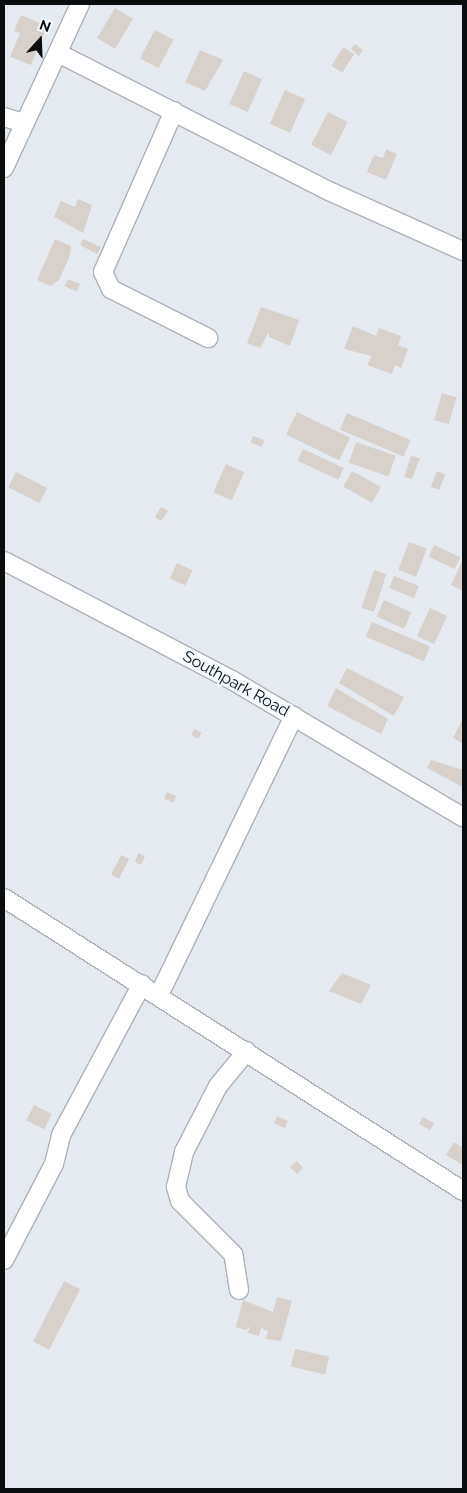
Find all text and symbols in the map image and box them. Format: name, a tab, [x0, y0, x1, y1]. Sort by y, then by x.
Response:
north arrow	[15, 15, 65, 65]
text: N	[37, 17, 53, 35]
street label: Southpark Road	[179, 647, 293, 721]

